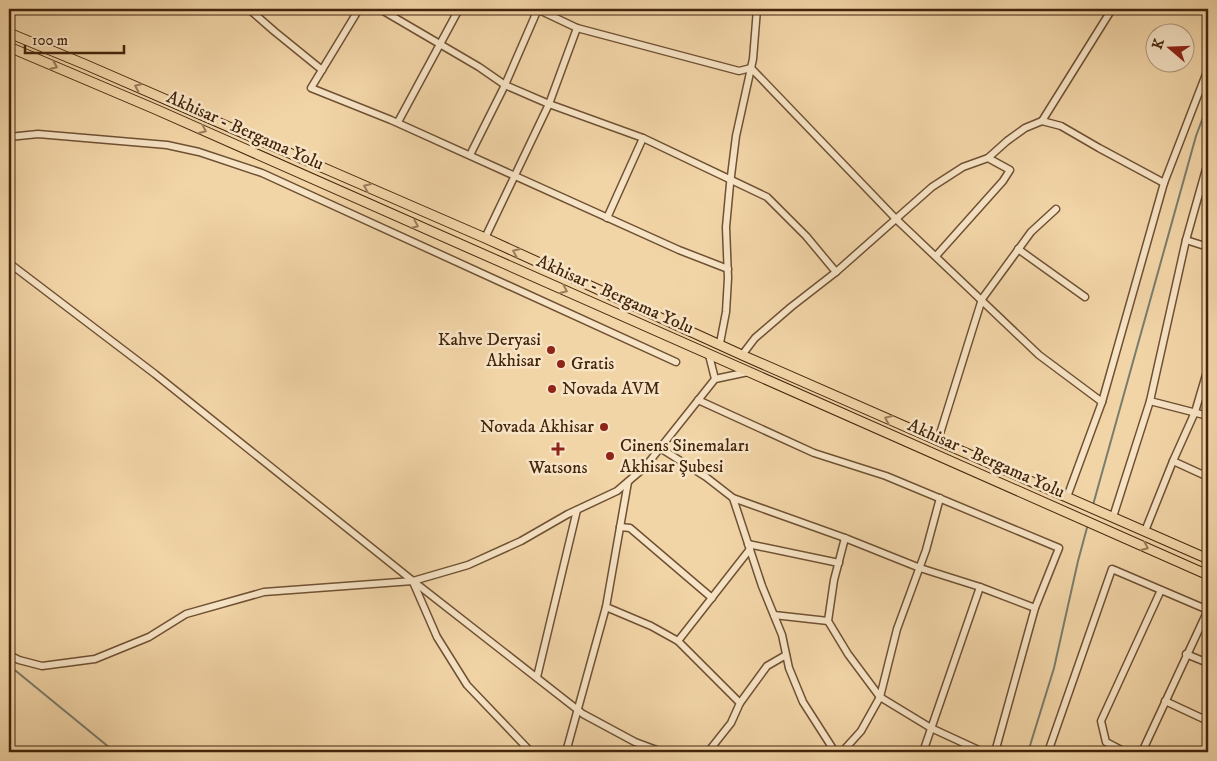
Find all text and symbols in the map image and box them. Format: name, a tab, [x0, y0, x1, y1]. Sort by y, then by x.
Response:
scale bar	[25, 22, 124, 54]
north arrow	[1144, 22, 1194, 72]
text: 100 m	[32, 31, 68, 50]
text: K	[1149, 35, 1169, 52]
one-way arrow	[49, 59, 58, 70]
one-way arrow	[134, 83, 143, 94]
street label: Akhisar - Bergama Yolu	[163, 86, 327, 176]
one-way arrow	[198, 124, 207, 135]
one-way arrow	[363, 183, 372, 194]
one-way arrow	[410, 218, 419, 229]
one-way arrow	[512, 248, 521, 259]
street label: Akhisar - Bergama Yolu	[533, 250, 697, 340]
one-way arrow	[559, 284, 568, 295]
place label: Kahve Deryasi Akhisar	[438, 329, 541, 372]
marker: Kahve Deryasi Akhisar	[545, 344, 557, 356]
place label: Gratis	[571, 353, 614, 375]
marker: Gratis	[555, 358, 567, 370]
place label: Novada AVM	[562, 378, 660, 400]
marker: Novada AVM	[546, 383, 558, 395]
one-way arrow	[884, 414, 893, 425]
street label: Akhisar - Bergama Yolu	[904, 414, 1068, 504]
place label: Novada Akhisar	[480, 416, 594, 438]
marker: Novada Akhisar	[598, 421, 610, 433]
place label: Cinens Sinemaları Akhisar Şubesi	[620, 435, 749, 478]
marker: Watsons	[552, 443, 564, 455]
marker: Cinens Sinemaları Akhisar Şubesi	[604, 450, 616, 462]
place label: Watsons	[527, 457, 588, 479]
one-way arrow	[1140, 540, 1149, 551]

